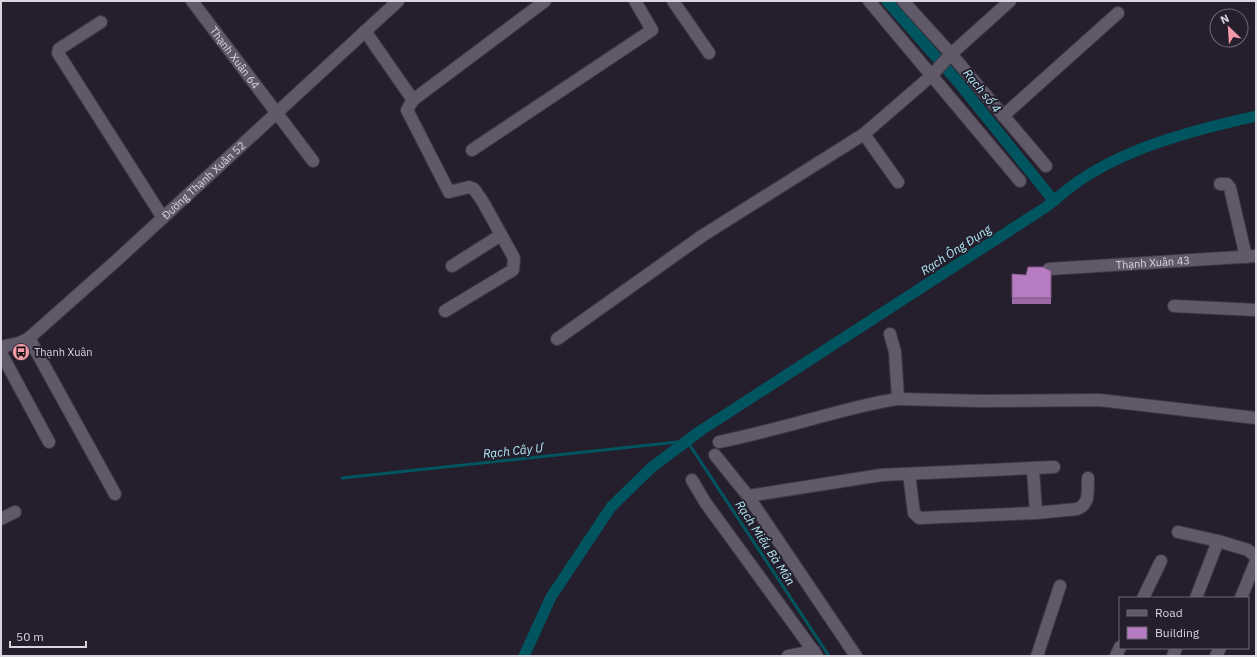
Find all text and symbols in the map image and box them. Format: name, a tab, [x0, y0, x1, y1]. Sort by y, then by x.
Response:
north arrow	[1209, 8, 1249, 48]
text: N	[1218, 11, 1231, 27]
street label: Thạnh Xuân 64	[207, 24, 263, 92]
water label: Rạch số 4	[960, 66, 1005, 116]
street label: Đường Thạnh Xuân 52	[159, 138, 248, 222]
water label: Rạch Ông Đụng	[918, 221, 995, 278]
street label: Thạnh Xuân 43	[1115, 253, 1190, 272]
bus stop icon: Thạnh Xuân	[11, 342, 31, 362]
place label: Thạnh Xuân	[34, 345, 93, 359]
water label: Rạch Cây Ư	[482, 440, 546, 461]
water label: Rạch Miếu Bà Môn	[732, 498, 799, 588]
legend	[1119, 597, 1249, 649]
text: Road	[1155, 605, 1183, 620]
scale bar	[10, 623, 86, 649]
text: Building	[1155, 625, 1200, 640]
text: 50 m	[16, 629, 44, 644]

